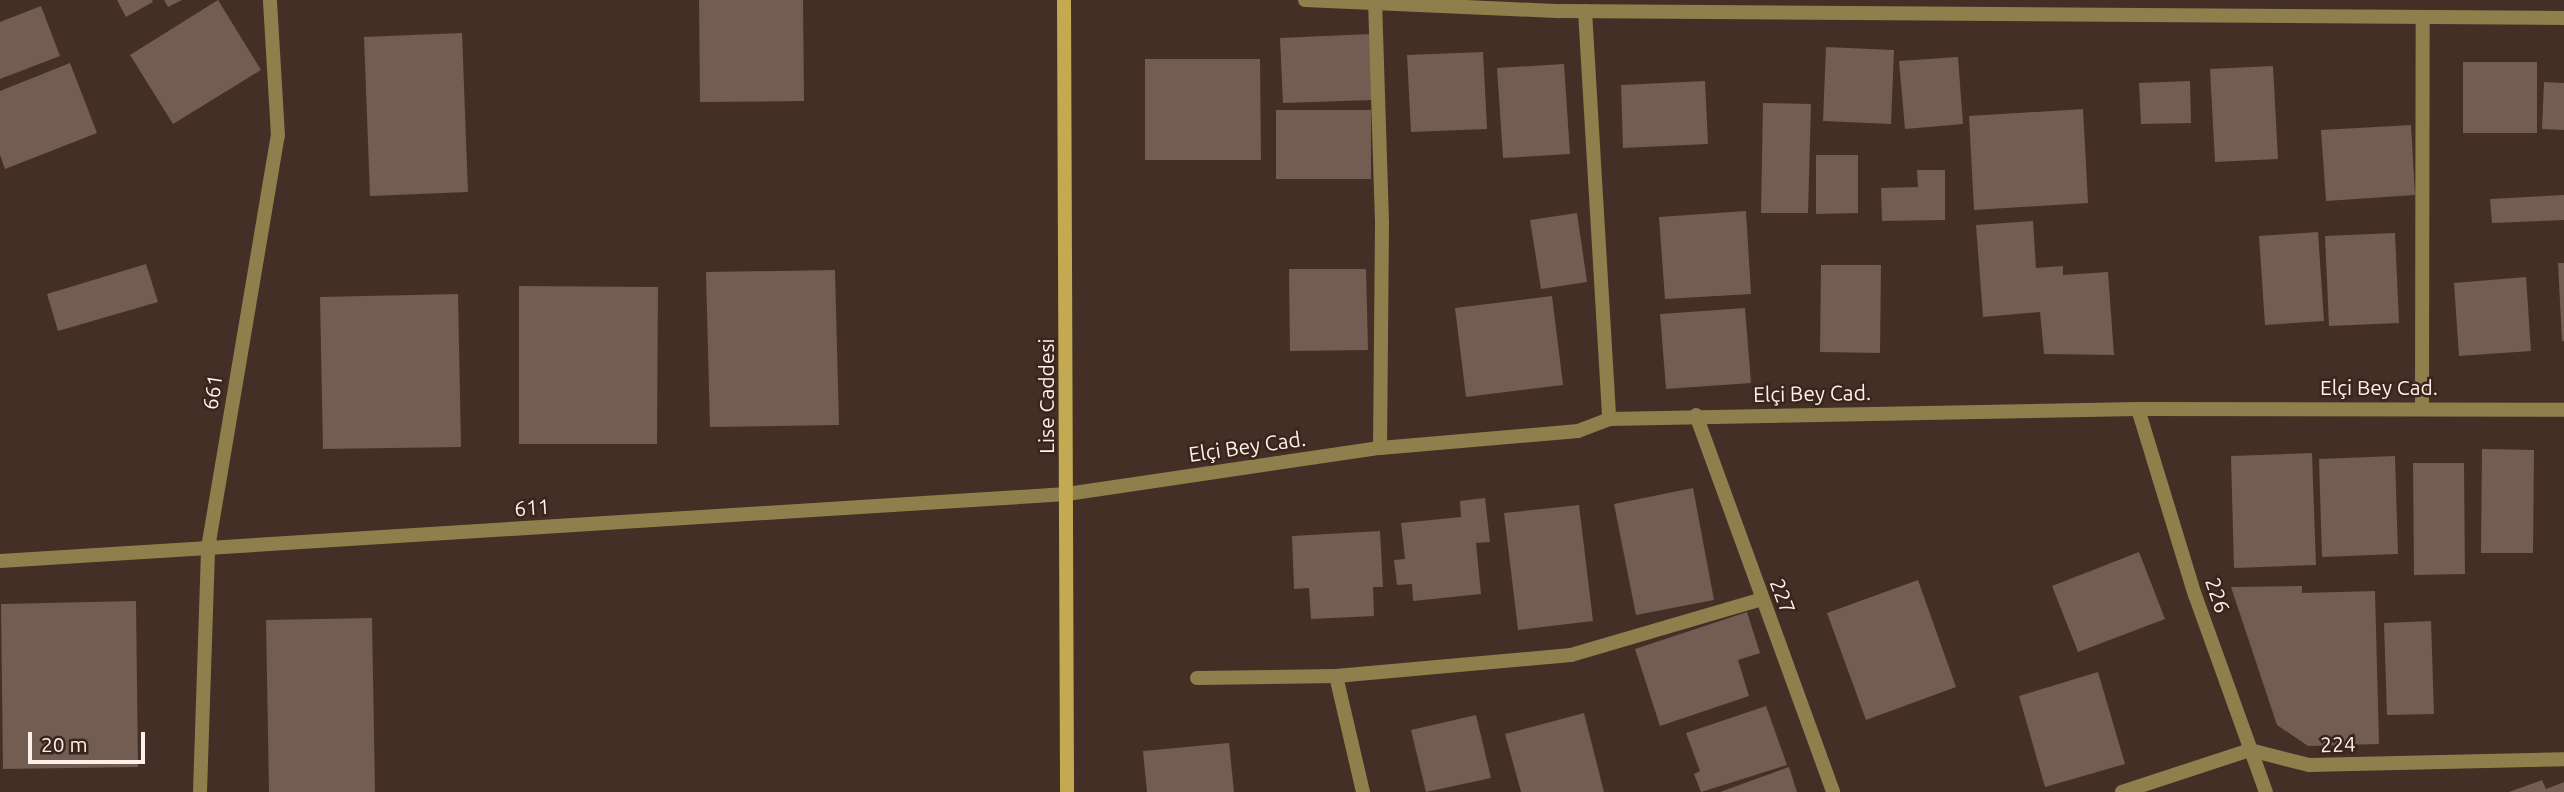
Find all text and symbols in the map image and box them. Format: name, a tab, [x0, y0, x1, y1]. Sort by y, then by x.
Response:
street label: Lise Caddesi	[1033, 338, 1059, 454]
street label: 661	[197, 372, 227, 412]
street label: Elçi Bey Cad.	[2320, 374, 2438, 400]
street label: Elçi Bey Cad.	[1753, 379, 1871, 407]
street label: Elçi Bey Cad.	[1187, 425, 1307, 467]
street label: 611	[513, 493, 551, 521]
street label: 226	[2200, 574, 2236, 616]
street label: 227	[1765, 575, 1801, 617]
scale bar	[32, 718, 149, 762]
street label: 224	[2320, 731, 2356, 757]
text: 20 m	[41, 732, 88, 756]

